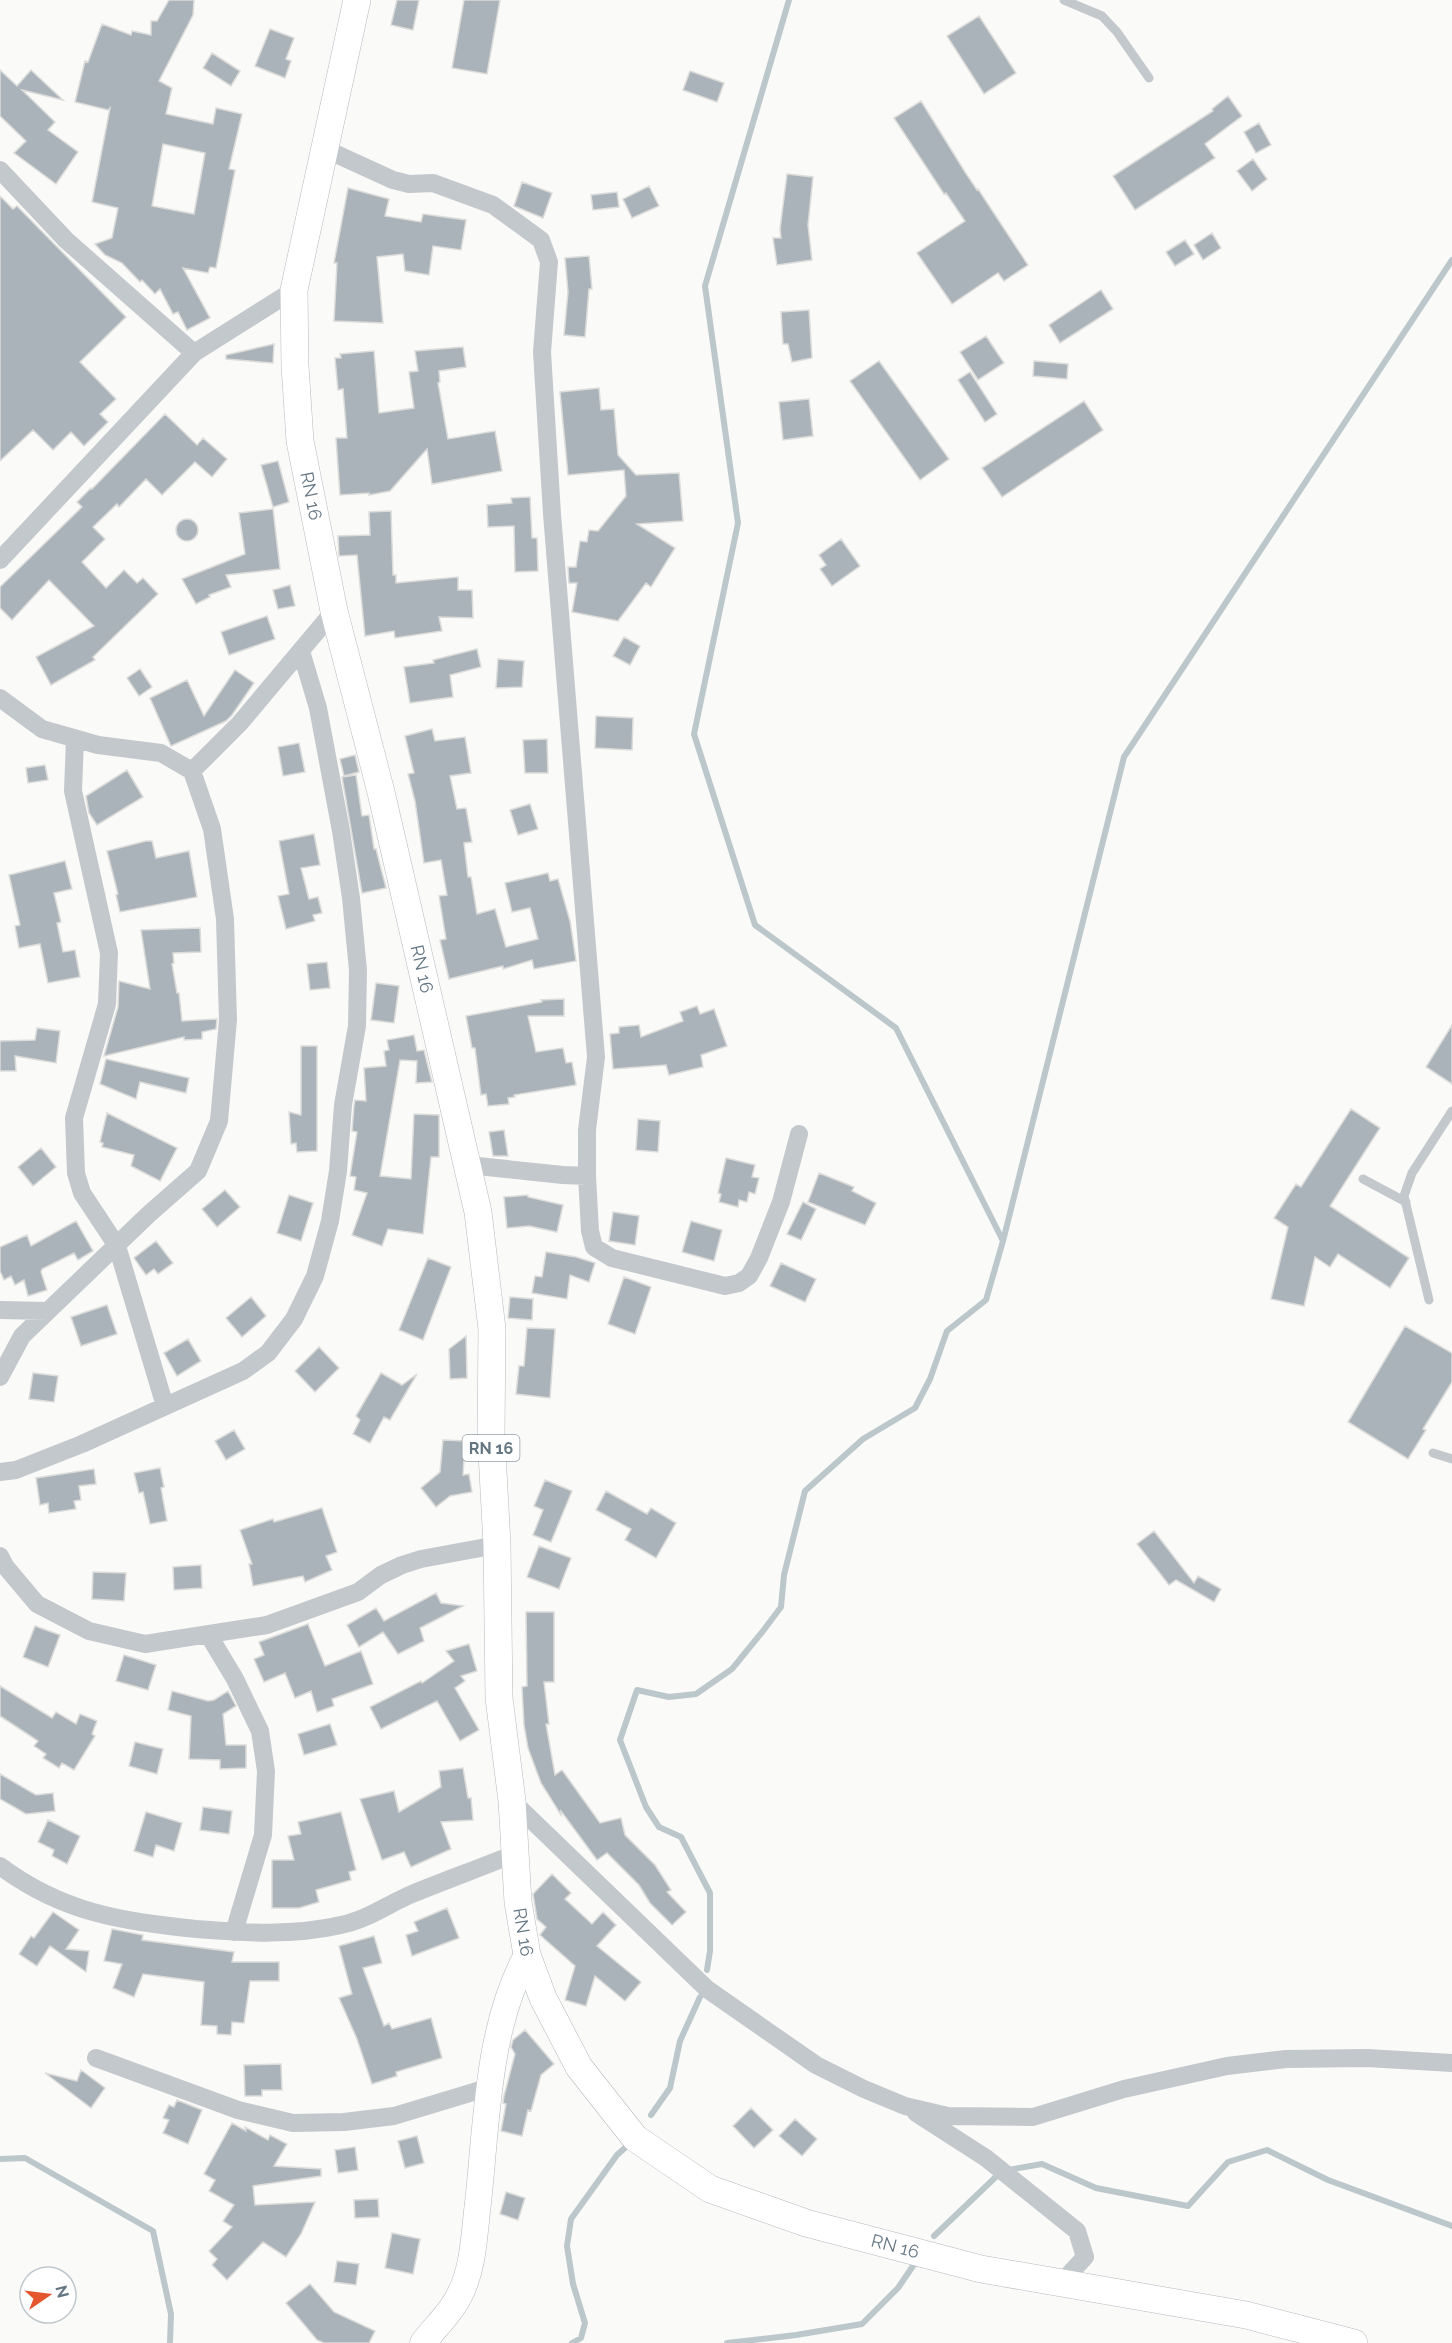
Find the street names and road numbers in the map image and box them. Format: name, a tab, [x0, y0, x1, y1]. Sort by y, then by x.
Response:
street label: RN 16	[296, 470, 327, 522]
street label: RN 16	[407, 943, 438, 995]
road number: RN 16	[462, 1435, 520, 1461]
street label: RN 16	[509, 1906, 538, 1958]
street label: RN 16	[869, 2230, 922, 2262]

